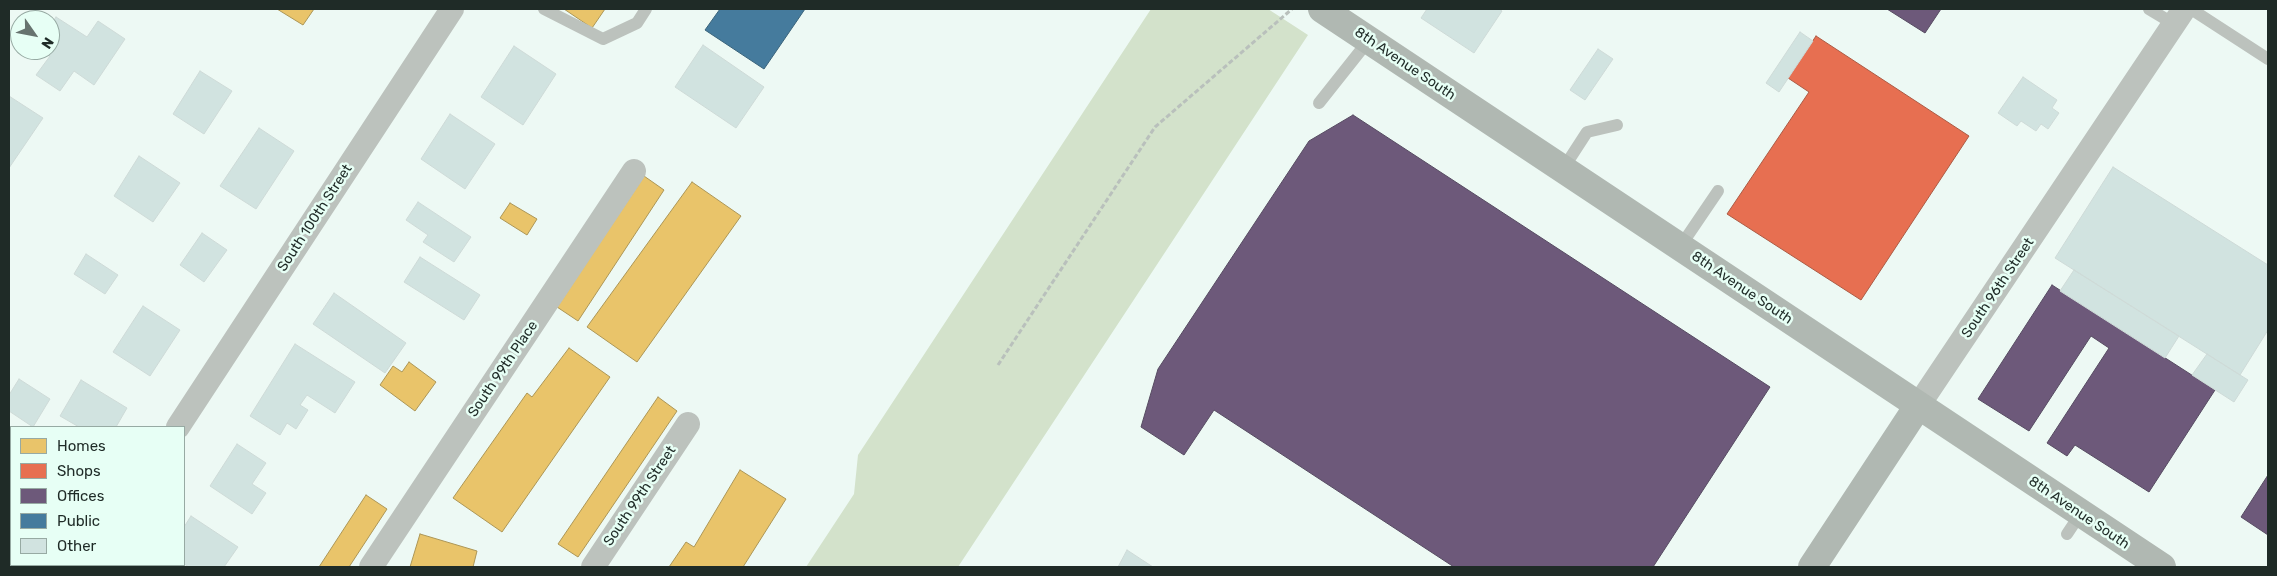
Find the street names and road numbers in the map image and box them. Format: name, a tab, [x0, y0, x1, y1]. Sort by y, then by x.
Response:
street label: 8th Avenue South	[1351, 24, 1459, 104]
street label: South 100th Street	[274, 161, 356, 275]
street label: South 96th Street	[1958, 235, 2038, 341]
street label: 8th Avenue South	[1688, 248, 1796, 328]
street label: South 99th Place	[465, 318, 541, 420]
street label: South 99th Street	[600, 443, 680, 549]
street label: 8th Avenue South	[2025, 473, 2133, 553]

